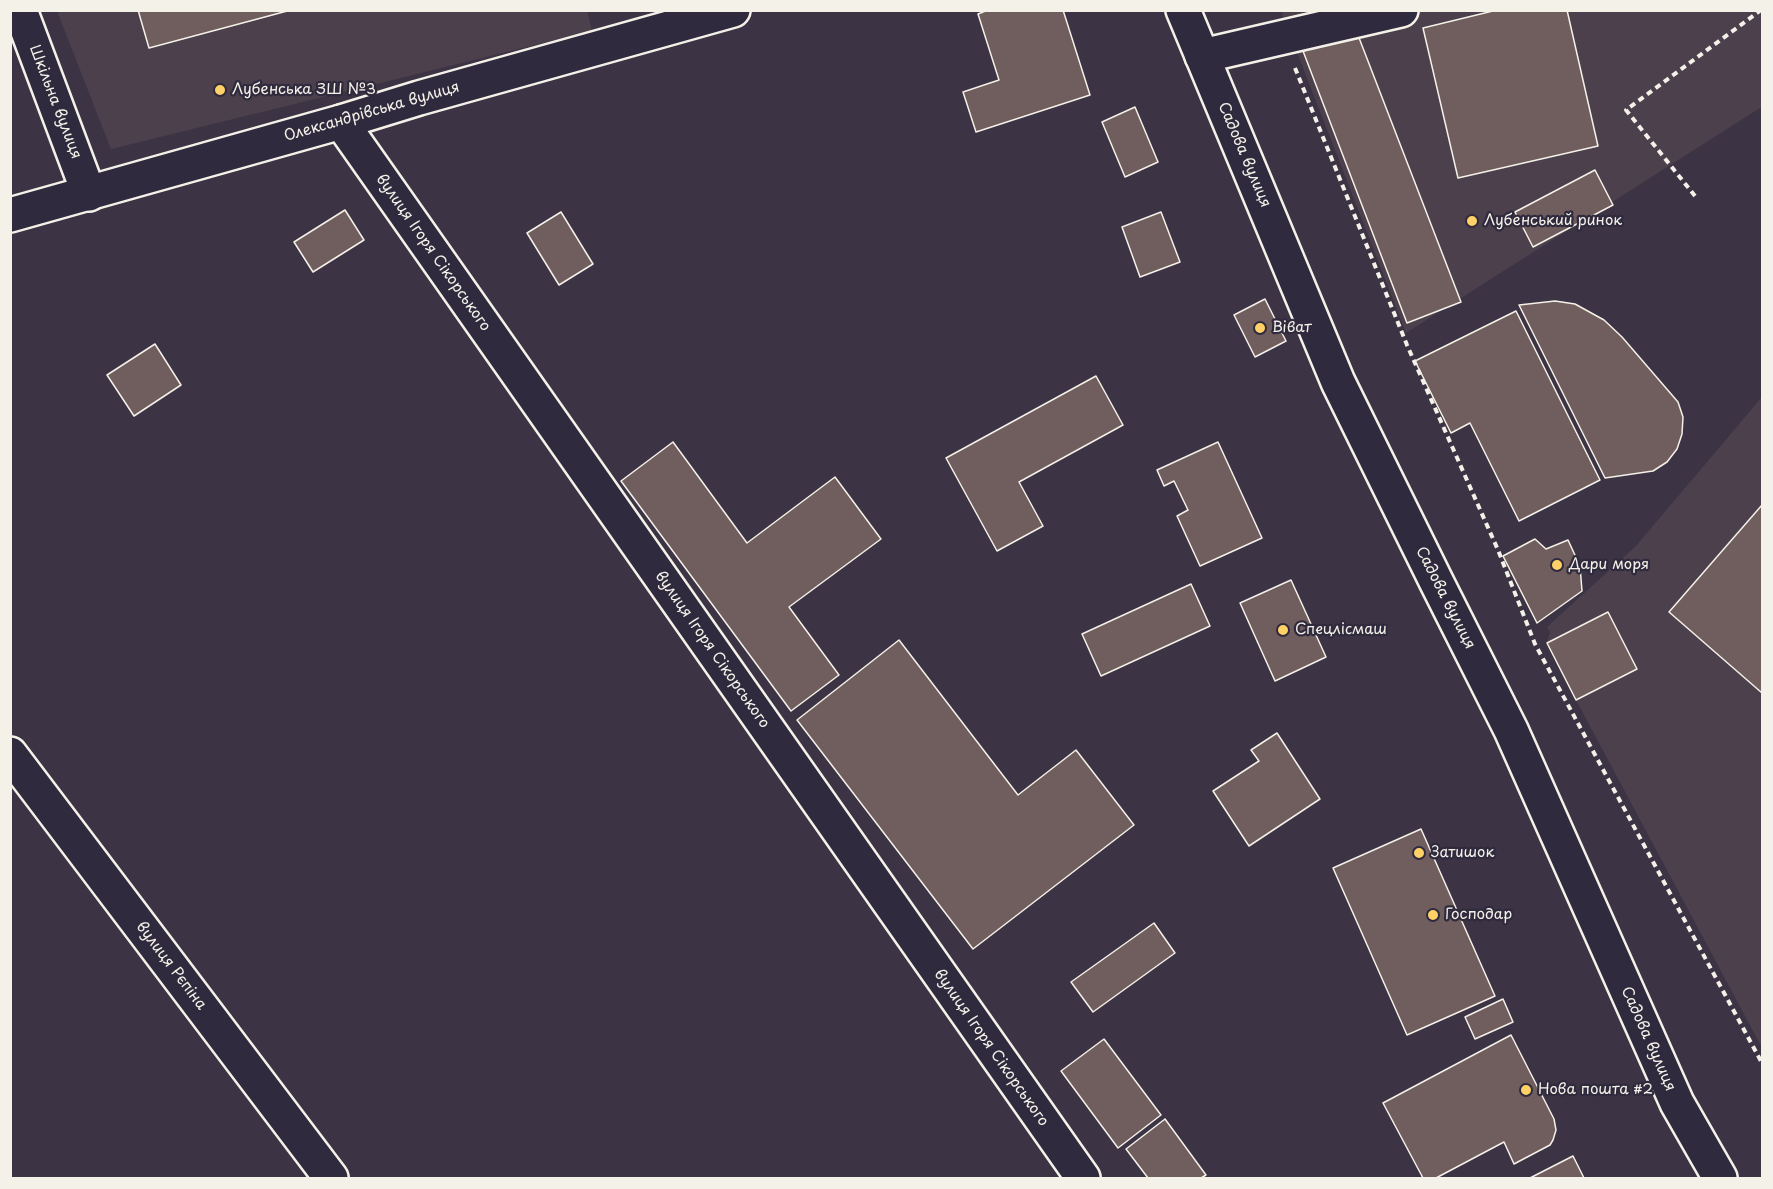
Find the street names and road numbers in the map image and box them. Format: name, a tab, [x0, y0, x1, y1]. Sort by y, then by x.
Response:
street label: Шкільна вулиця	[25, 42, 85, 162]
street label: Олександрівська вулиця	[282, 78, 462, 146]
street label: Садова вулиця	[1214, 100, 1274, 210]
street label: вулиця Ігоря Сікорського	[372, 171, 494, 335]
street label: Садова вулиця	[1411, 544, 1479, 652]
street label: вулиця Ігоря Сікорського	[651, 568, 773, 732]
street label: вулиця Рєпіна	[132, 918, 210, 1014]
street label: вулиця Ігоря Сікорського	[930, 966, 1052, 1130]
street label: Садова вулиця	[1617, 984, 1679, 1094]

